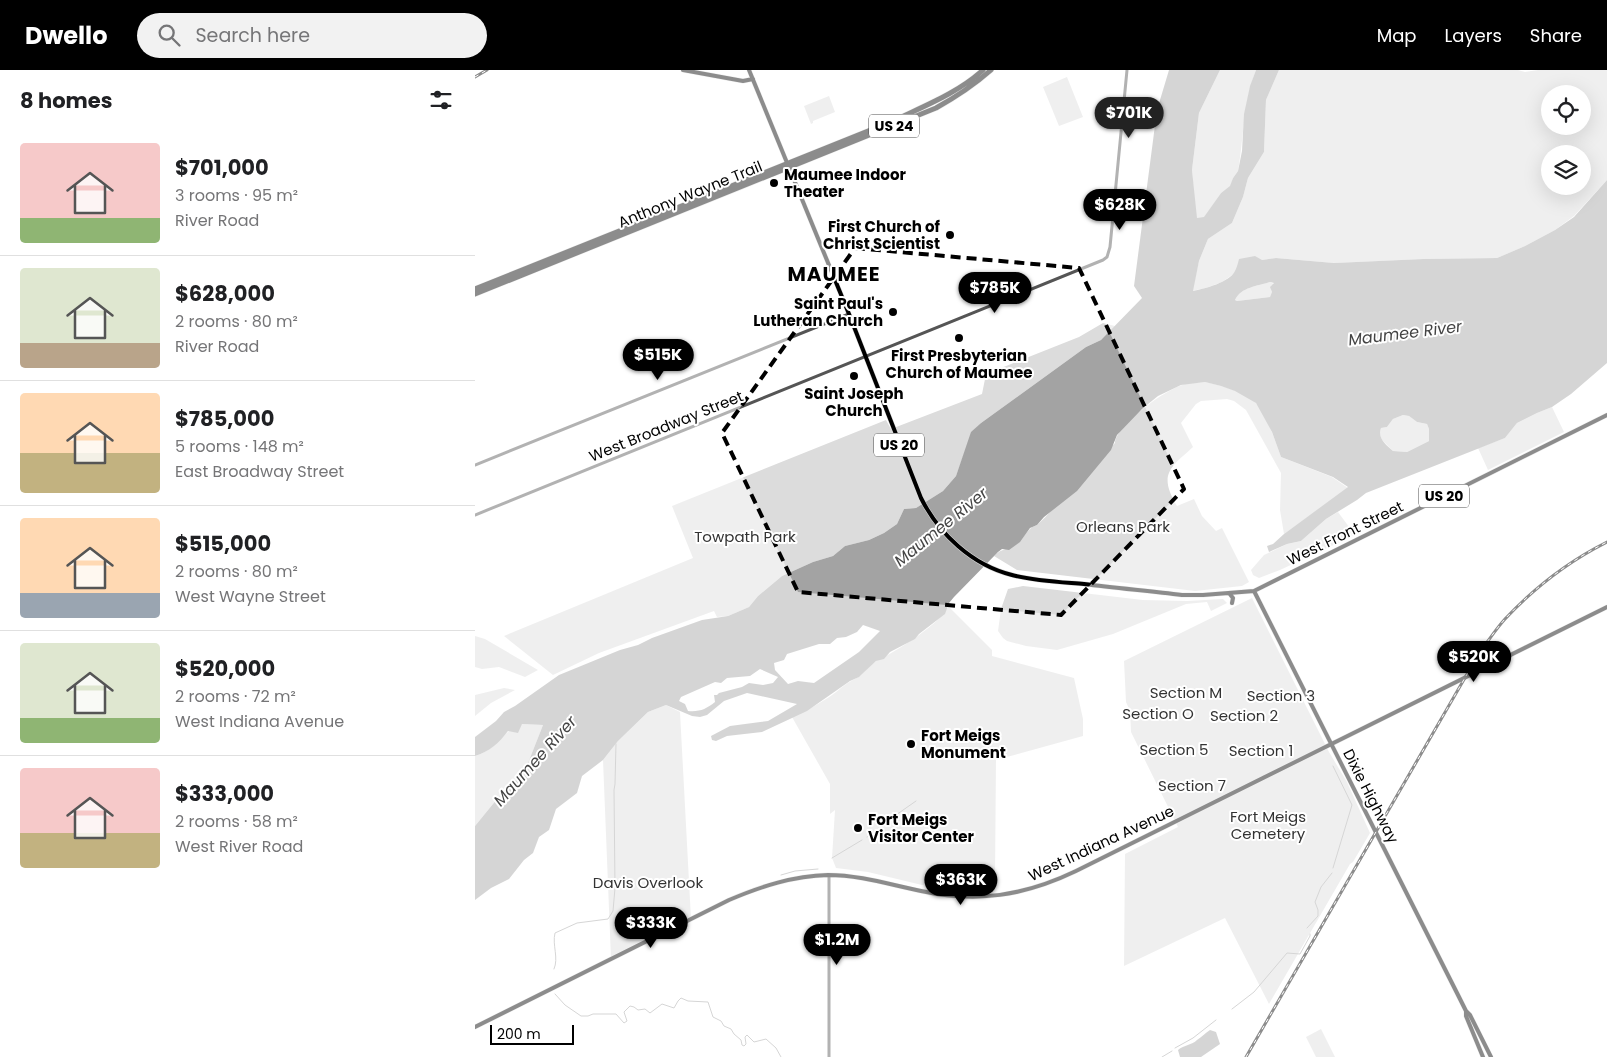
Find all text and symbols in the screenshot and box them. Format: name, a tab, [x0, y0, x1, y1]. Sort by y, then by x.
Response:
search box	[137, 13, 487, 58]
text: Dwello	[25, 19, 107, 52]
icon: search	[155, 21, 183, 49]
text: Search here	[195, 22, 310, 49]
text: Map	[1377, 23, 1417, 48]
text: Layers	[1445, 23, 1502, 48]
text: Share	[1530, 23, 1582, 48]
map controls	[1541, 85, 1591, 195]
button: locate	[1541, 85, 1591, 135]
text: 8 homes	[20, 86, 112, 115]
icon: filters	[427, 86, 455, 114]
pin: $701K	[1094, 97, 1164, 139]
text: $701K	[1106, 101, 1152, 124]
road number: US 24	[869, 114, 919, 138]
button: layers	[1541, 145, 1591, 195]
text: $701,000	[175, 153, 269, 182]
street label: Anthony Wayne Trail	[615, 155, 765, 233]
icon: home	[60, 163, 120, 223]
place label: Maumee Indoor Theater	[784, 164, 906, 202]
marker: Maumee Indoor Theater	[768, 177, 780, 189]
text: 3 rooms · 95 m²	[175, 184, 298, 207]
pin: $628K	[1085, 189, 1155, 231]
text: $628K	[1094, 193, 1146, 216]
text: River Road	[175, 209, 259, 232]
place label: First Church of Christ Scientist	[823, 216, 941, 254]
marker: First Church of Christ Scientist	[944, 229, 956, 241]
district label: MAUMEE	[787, 260, 881, 288]
pin: $785K	[960, 272, 1030, 314]
text: $785K	[969, 276, 1021, 299]
text: $628,000	[175, 279, 275, 308]
icon: home	[60, 288, 120, 348]
place label: Saint Paul's Lutheran Church	[753, 293, 883, 331]
marker: Saint Paul's Lutheran Church	[887, 306, 899, 318]
text: 2 rooms · 80 m²	[175, 310, 298, 333]
water label: Maumee River	[1347, 314, 1464, 351]
marker: First Presbyterian Church of Maumee	[953, 332, 965, 344]
text: River Road	[175, 335, 259, 358]
pin: $515K	[623, 338, 693, 381]
text: $515K	[634, 343, 682, 366]
place label: First Presbyterian Church of Maumee	[885, 345, 1033, 383]
marker: Saint Joseph Church	[848, 370, 860, 382]
place label: Saint Joseph Church	[804, 383, 904, 421]
street label: West Broadway Street	[586, 385, 746, 467]
text: $785,000	[175, 404, 274, 433]
icon: home	[60, 413, 120, 473]
road number: US 20	[874, 434, 924, 456]
text: 5 rooms · 148 m²	[175, 435, 304, 458]
text: East Broadway Street	[175, 460, 344, 483]
water label: Maumee River	[889, 481, 994, 572]
road number: US 20	[1419, 484, 1469, 508]
street label: West Front Street	[1283, 496, 1407, 570]
park label: Orleans Park	[1076, 516, 1170, 537]
park label: Towpath Park	[694, 526, 796, 547]
text: $515,000	[175, 529, 271, 558]
icon: home	[60, 538, 120, 598]
text: 2 rooms · 80 m²	[175, 560, 298, 583]
text: West Wayne Street	[175, 585, 326, 608]
pin: $520K	[1439, 640, 1509, 683]
text: $520K	[1448, 645, 1500, 668]
text: $520,000	[175, 654, 275, 683]
icon: home	[60, 663, 120, 723]
park label: Section M	[1150, 682, 1222, 703]
text: 2 rooms · 72 m²	[175, 685, 296, 708]
park label: Section 3	[1247, 685, 1315, 706]
park label: Section O	[1122, 703, 1194, 724]
park label: Section 2	[1210, 705, 1278, 726]
text: West Indiana Avenue	[175, 710, 344, 733]
water label: Maumee River	[488, 710, 583, 811]
place label: Fort Meigs Monument	[921, 725, 1006, 763]
marker: Fort Meigs Monument	[905, 738, 917, 750]
park label: Section 5	[1140, 739, 1209, 760]
park label: Section 1	[1229, 740, 1293, 761]
street label: Dixie Highway	[1338, 745, 1404, 847]
park label: Section 7	[1158, 775, 1226, 796]
text: $333,000	[175, 779, 274, 808]
icon: home	[60, 788, 120, 848]
street label: West Indiana Avenue	[1025, 800, 1177, 886]
park label: Fort Meigs Cemetery	[1230, 806, 1306, 844]
place label: Fort Meigs Visitor Center	[868, 809, 975, 847]
text: 2 rooms · 58 m²	[175, 810, 298, 833]
marker: Fort Meigs Visitor Center	[852, 822, 864, 834]
text: West River Road	[175, 835, 303, 858]
pin: $363K	[926, 864, 996, 906]
text: $363K	[935, 868, 987, 891]
park label: Davis Overlook	[593, 872, 703, 893]
pin: $333K	[616, 906, 686, 949]
text: $333K	[626, 911, 676, 934]
pin: $1.2M	[802, 924, 872, 966]
text: $1.2M	[815, 928, 859, 951]
scale bar	[490, 1022, 574, 1045]
text: 200 m	[497, 1024, 541, 1044]

